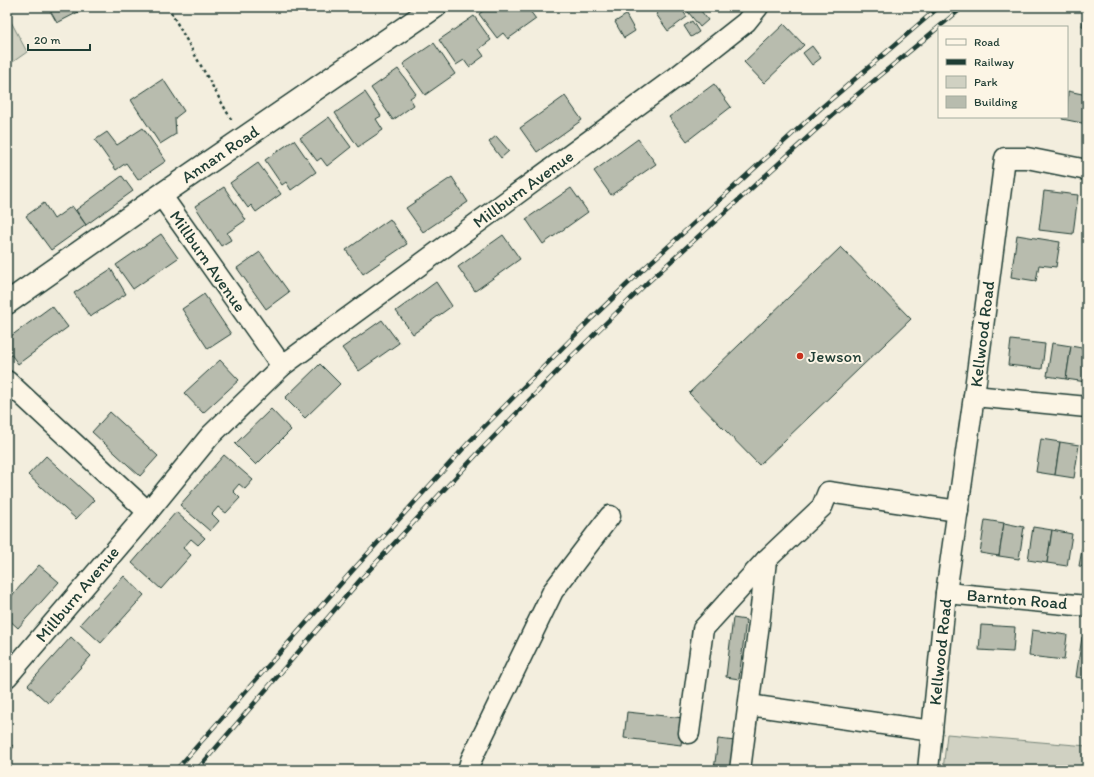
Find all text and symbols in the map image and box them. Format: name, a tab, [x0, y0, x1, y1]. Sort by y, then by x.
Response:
scale bar	[28, 26, 90, 52]
legend	[938, 26, 1068, 118]
text: 20 m	[34, 33, 61, 47]
text: Road	[974, 35, 1000, 49]
text: Railway	[974, 55, 1014, 69]
text: Park	[974, 75, 998, 89]
text: Building	[974, 95, 1018, 109]
street label: Annan Road	[178, 120, 263, 187]
street label: Millburn Avenue	[469, 146, 577, 232]
street label: Millburn Avenue	[166, 206, 250, 316]
street label: Kellwood Road	[966, 280, 998, 388]
place label: Jewson	[808, 346, 862, 366]
marker: Jewson	[795, 351, 805, 361]
street label: Millburn Avenue	[31, 542, 123, 646]
street label: Barnton Road	[966, 585, 1068, 613]
street label: Kellwood Road	[924, 598, 956, 706]

